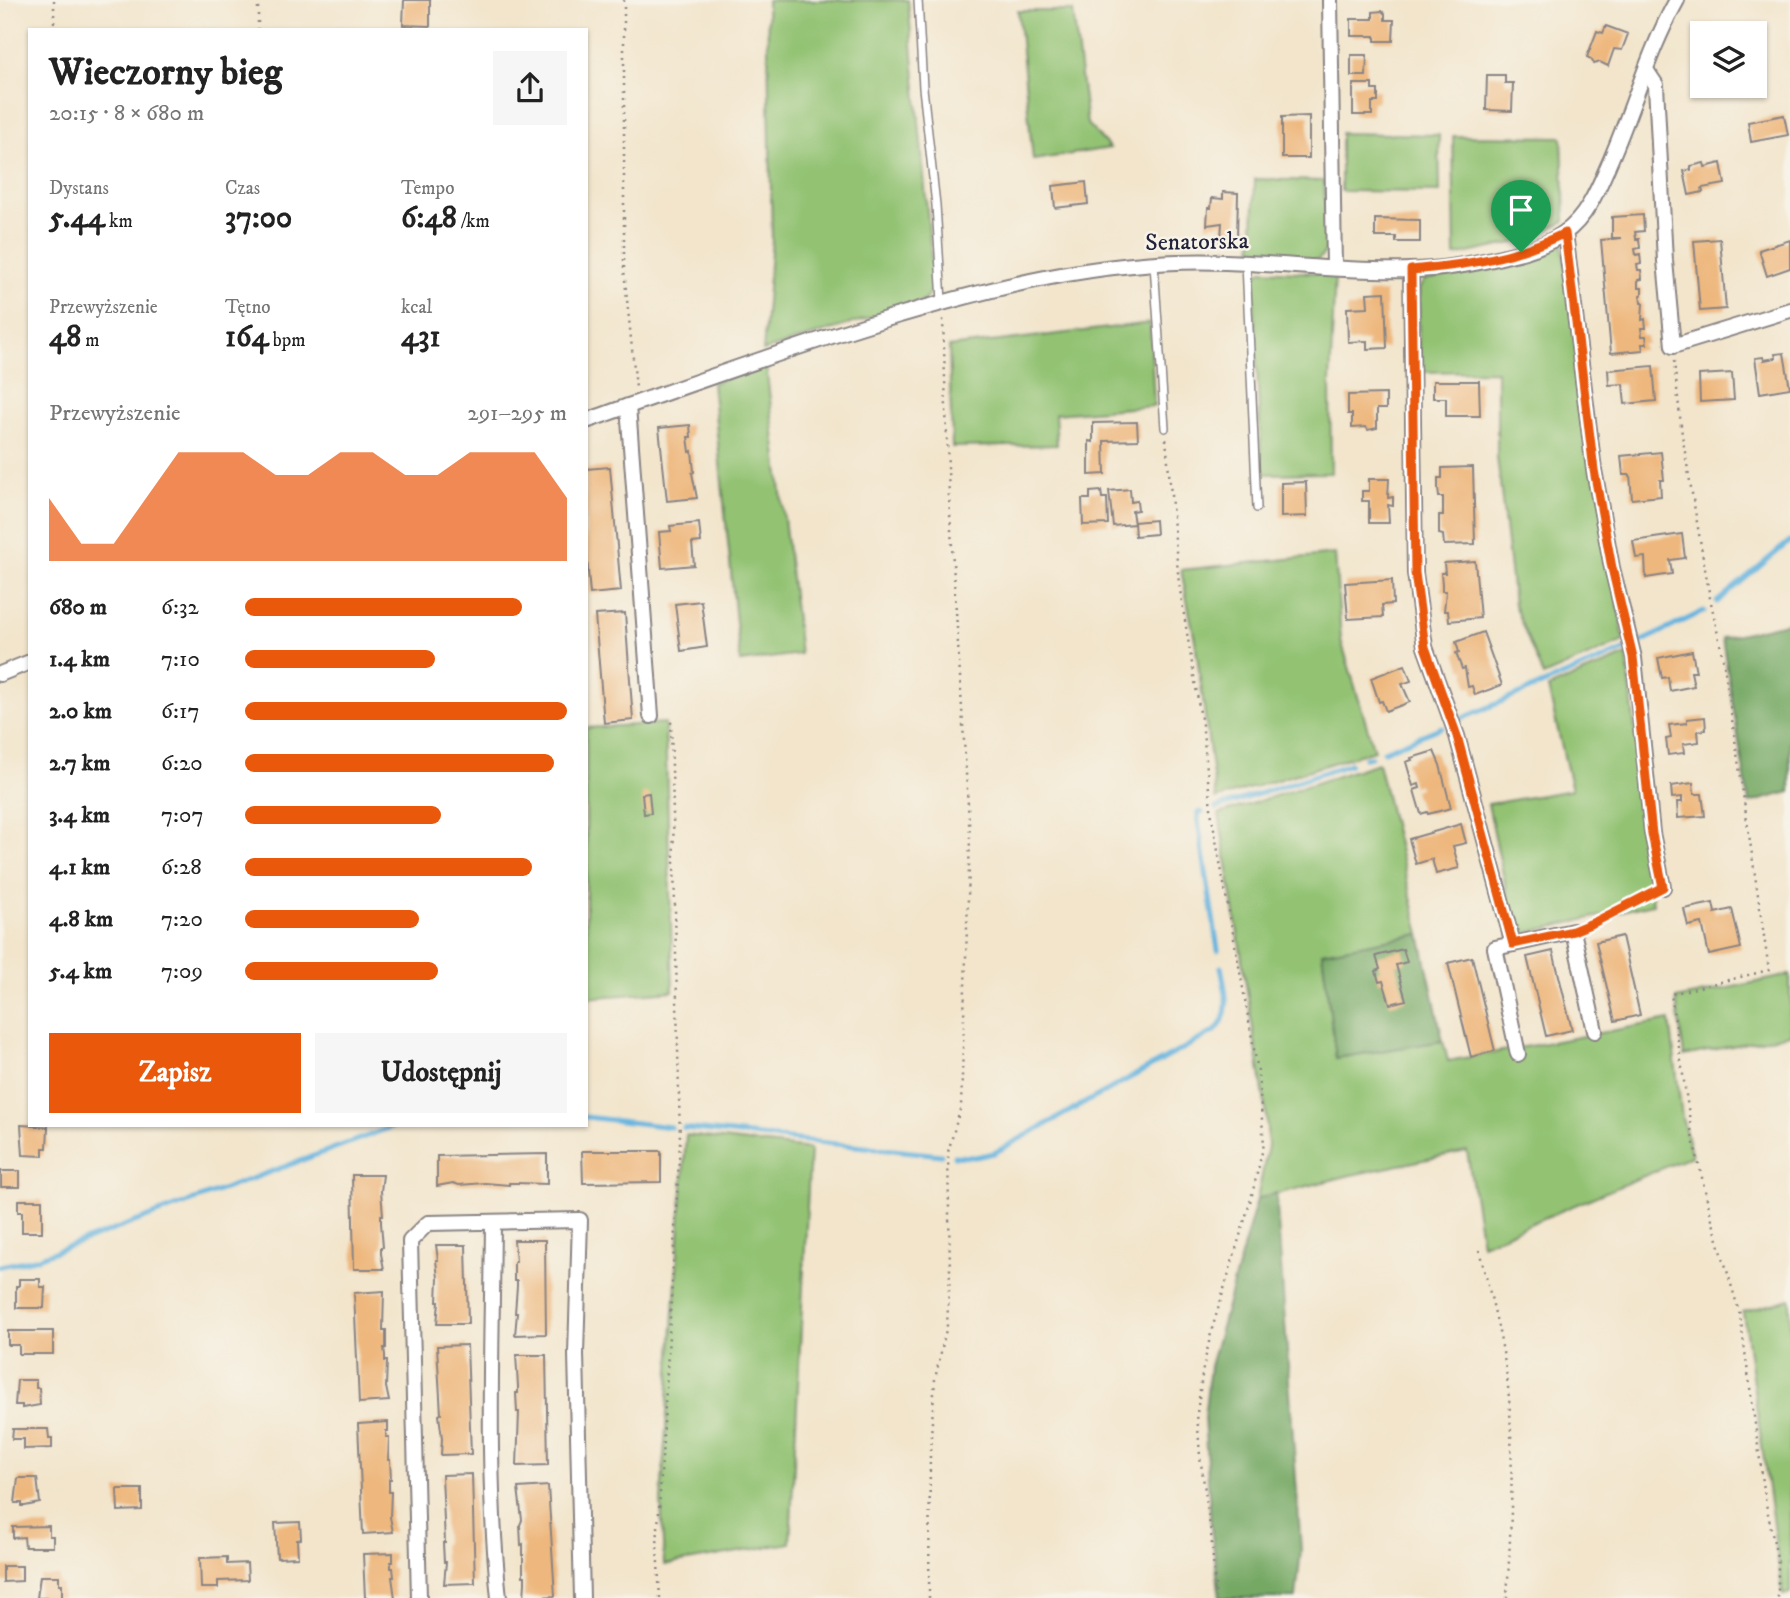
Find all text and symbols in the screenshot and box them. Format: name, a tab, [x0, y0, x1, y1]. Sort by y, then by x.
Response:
map controls	[1690, 21, 1767, 98]
button: layers	[1690, 21, 1767, 98]
text: Wieczorny bieg	[49, 49, 282, 97]
button: share	[493, 51, 567, 125]
text: 20:15 · 8 × 680 m	[49, 99, 204, 128]
text: Dystans	[49, 177, 109, 200]
text: Czas	[225, 177, 260, 200]
text: Tempo	[401, 177, 454, 200]
pin	[1491, 180, 1551, 252]
icon: arrive	[1502, 191, 1540, 229]
text: 5.44	[49, 200, 105, 237]
text: 37:00	[225, 200, 292, 237]
text: 6:48	[401, 200, 457, 237]
text: km	[105, 210, 133, 233]
text: /km	[457, 210, 490, 233]
street label: Senatorska	[1145, 226, 1250, 258]
text: Przewyższenie	[49, 296, 158, 319]
text: Tętno	[225, 296, 271, 319]
text: kcal	[401, 296, 432, 319]
text: 48	[49, 319, 81, 356]
text: 164	[225, 319, 269, 356]
text: 431	[401, 319, 440, 356]
text: m	[81, 329, 100, 352]
text: bpm	[269, 329, 306, 352]
text: Przewyższenie	[49, 399, 181, 428]
text: 291–295 m	[467, 399, 567, 428]
text: 680 m	[49, 593, 107, 622]
text: 6:32	[161, 593, 199, 622]
text: 1.4 km	[49, 645, 110, 674]
text: 7:10	[161, 645, 200, 674]
text: 2.0 km	[49, 697, 112, 726]
text: 6:17	[161, 697, 200, 726]
text: 2.7 km	[49, 749, 110, 778]
text: 6:20	[161, 749, 203, 778]
text: 3.4 km	[49, 801, 110, 830]
text: 7:07	[161, 801, 204, 830]
text: 4.1 km	[49, 853, 110, 882]
text: 6:28	[161, 853, 202, 882]
text: 4.8 km	[49, 905, 113, 934]
text: 7:20	[161, 905, 203, 934]
text: 5.4 km	[49, 957, 112, 986]
text: 7:09	[161, 957, 203, 986]
button: Zapisz	[49, 1033, 301, 1113]
button: Udostępnij	[315, 1033, 567, 1113]

